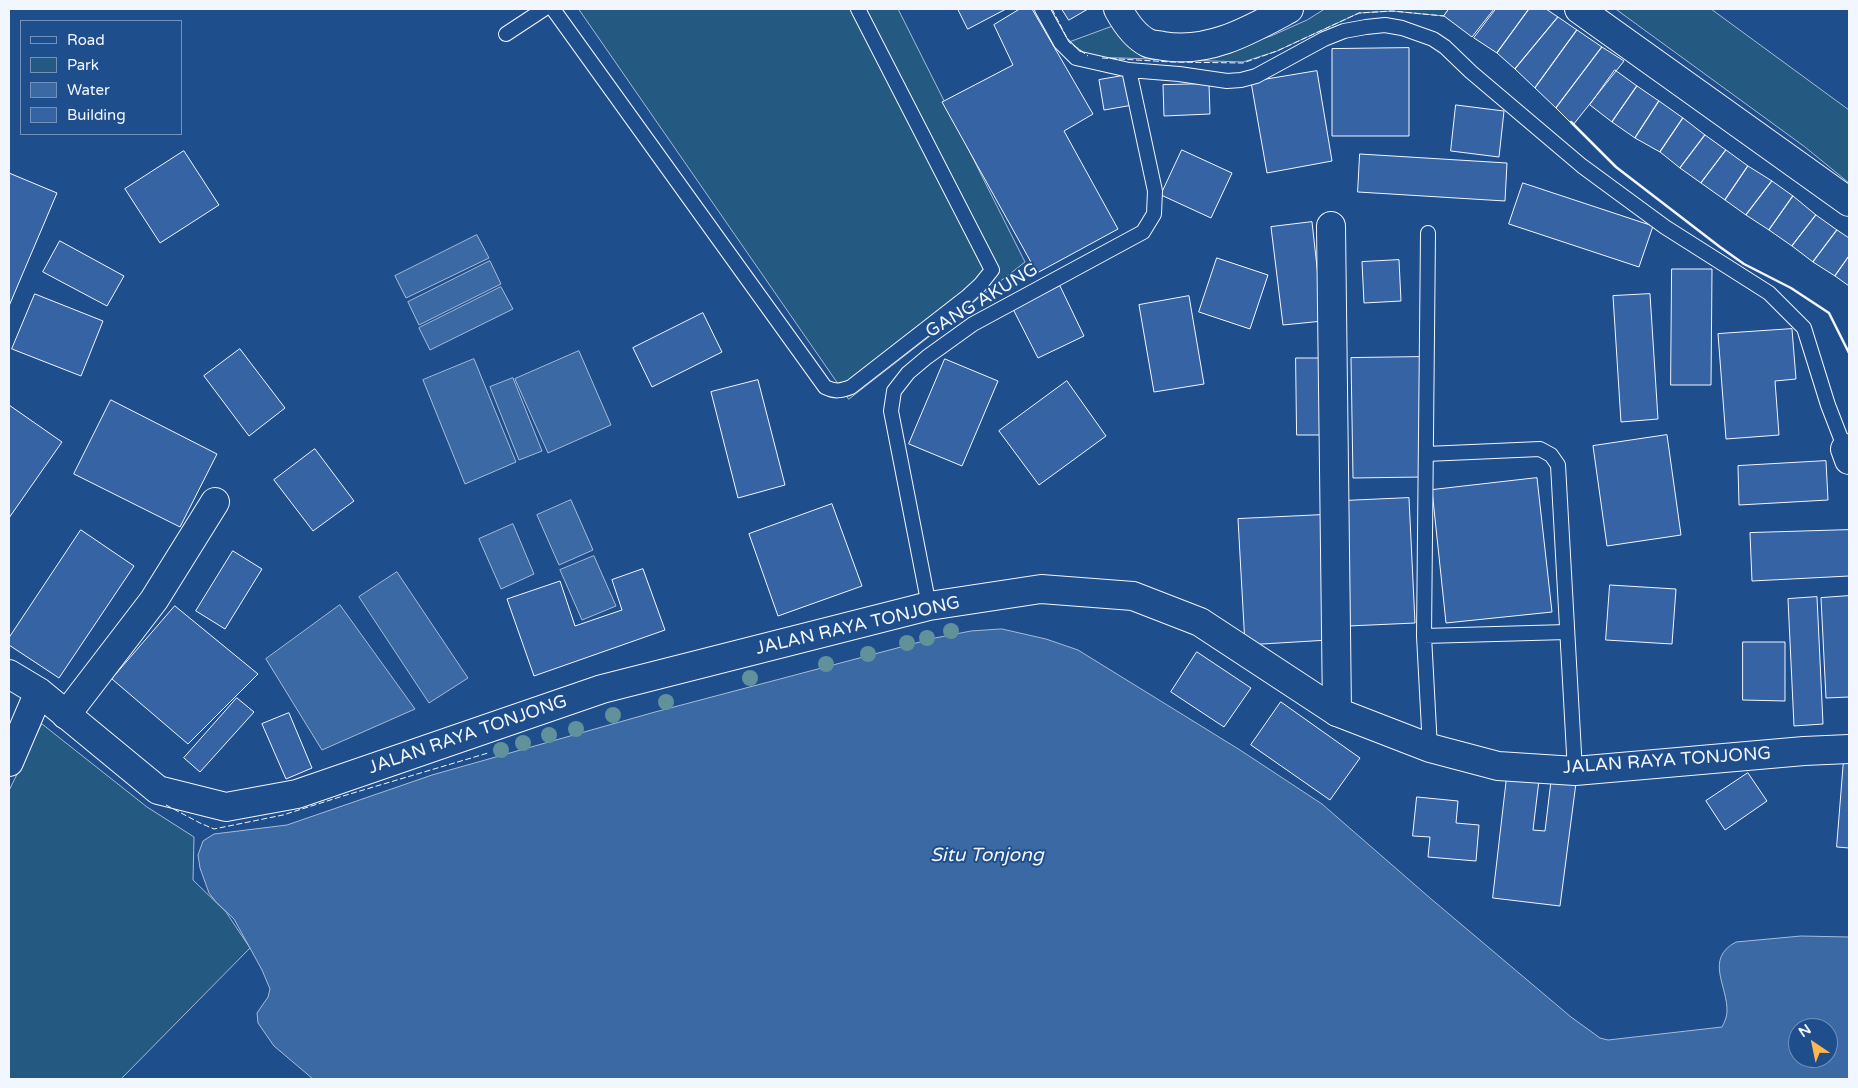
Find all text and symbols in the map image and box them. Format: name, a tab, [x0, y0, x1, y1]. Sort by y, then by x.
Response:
legend	[20, 20, 182, 135]
text: Road	[67, 31, 105, 49]
text: Park	[67, 56, 99, 74]
text: Water	[67, 81, 110, 99]
text: Building	[67, 106, 126, 124]
street label: GANG AKUNG	[922, 259, 1042, 343]
street label: JALAN RAYA TONJONG	[754, 592, 962, 660]
street label: JALAN RAYA TONJONG	[366, 691, 570, 779]
street label: JALAN RAYA TONJONG	[1562, 743, 1772, 779]
water label: Situ Tonjong	[930, 845, 1044, 867]
north arrow	[1788, 1018, 1838, 1068]
text: N	[1795, 1021, 1814, 1041]

